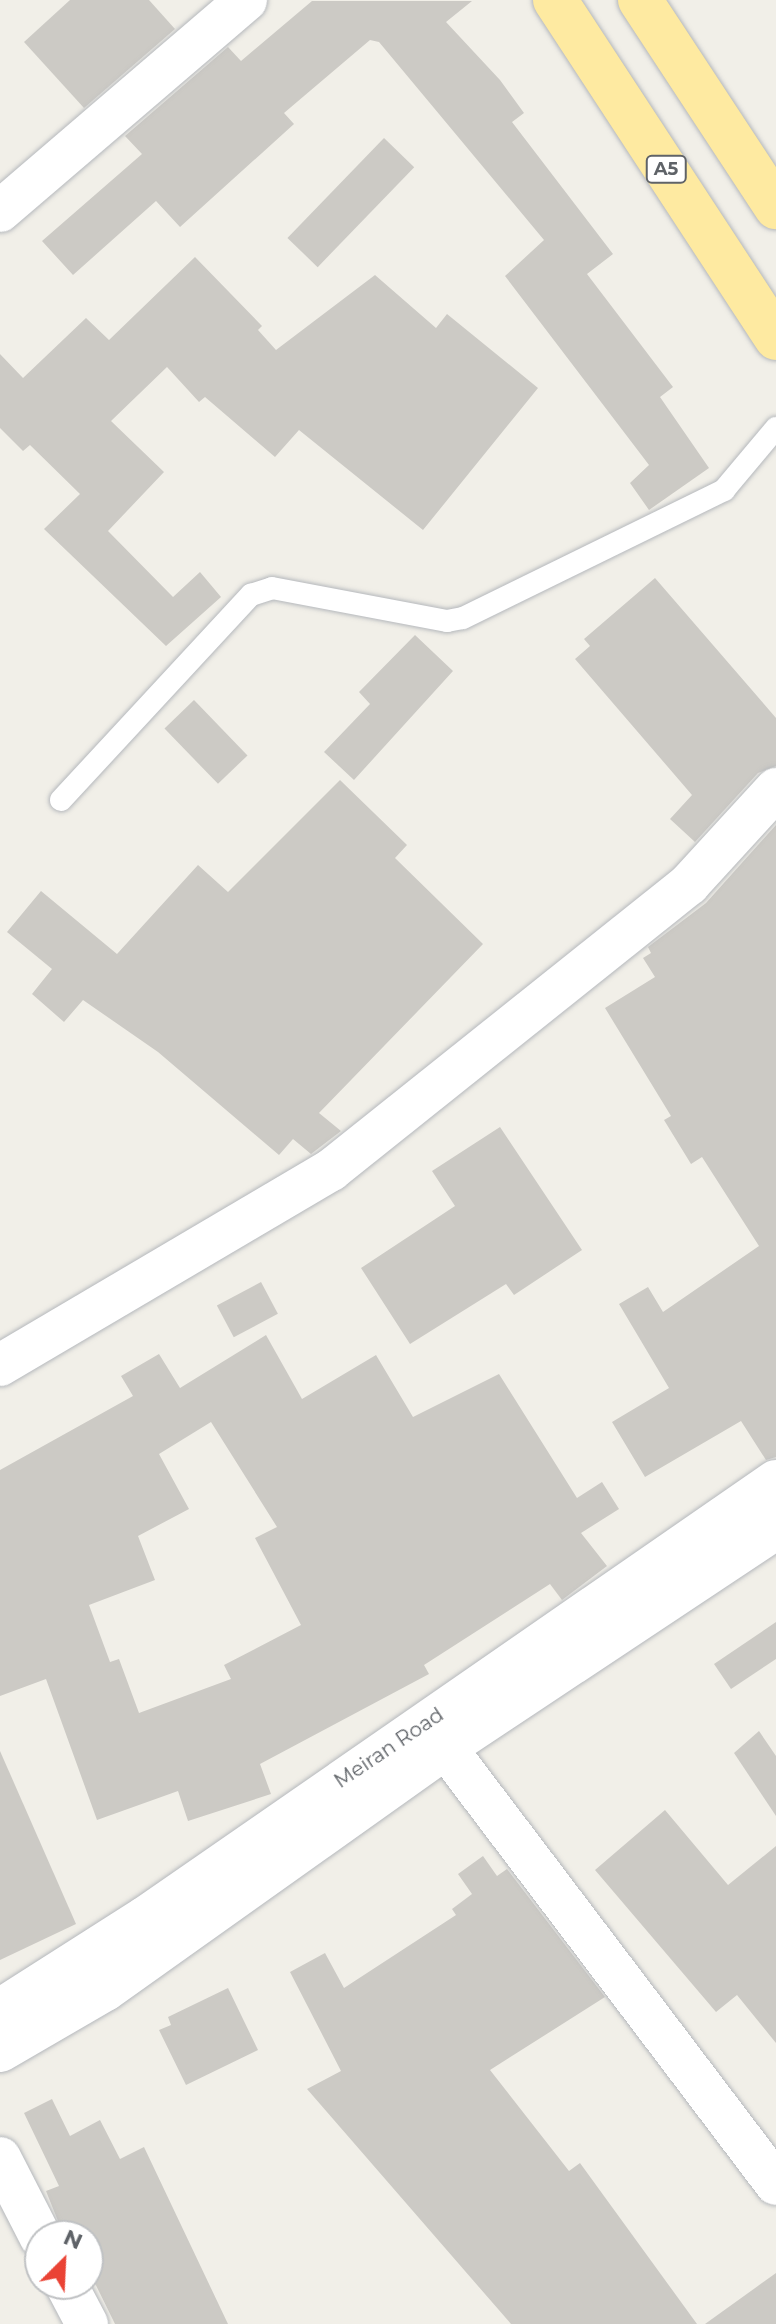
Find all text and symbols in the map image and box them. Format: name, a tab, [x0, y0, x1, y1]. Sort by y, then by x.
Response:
road number: A5	[644, 155, 688, 183]
street label: Meiran Road	[330, 1703, 448, 1793]
north arrow	[24, 2220, 104, 2300]
text: N	[60, 2223, 87, 2255]

